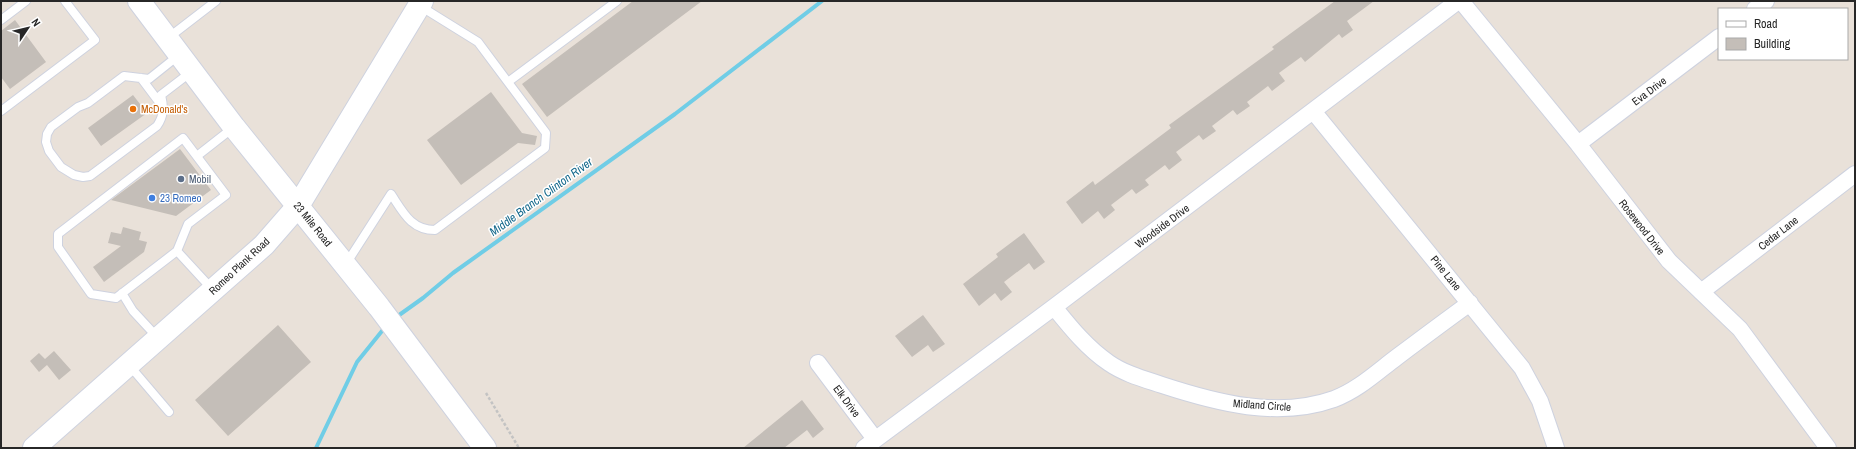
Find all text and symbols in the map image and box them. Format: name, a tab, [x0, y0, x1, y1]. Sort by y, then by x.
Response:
north arrow	[8, 8, 48, 48]
legend	[1718, 8, 1848, 60]
text: N	[29, 16, 44, 29]
text: Road	[1754, 16, 1778, 32]
text: Building	[1754, 36, 1791, 52]
street label: Eva Drive	[1629, 73, 1669, 109]
place label: McDonald's	[141, 102, 188, 116]
marker: McDonald's	[128, 104, 138, 114]
water label: Middle Branch Clinton River	[486, 154, 596, 240]
place label: Mobil	[189, 172, 211, 186]
marker: Mobil	[176, 174, 186, 184]
place label: 23 Romeo	[160, 191, 202, 205]
marker: 23 Romeo	[147, 193, 157, 203]
street label: Rosewood Drive	[1616, 196, 1668, 258]
street label: 23 Mile Road	[291, 199, 335, 249]
street label: Woodside Drive	[1132, 201, 1192, 251]
street label: Cedar Lane	[1755, 213, 1801, 253]
street label: Romeo Plank Road	[206, 234, 272, 298]
street label: Pine Lane	[1428, 253, 1464, 293]
street label: Elk Drive	[830, 382, 864, 420]
street label: Midland Circle	[1233, 396, 1291, 414]

